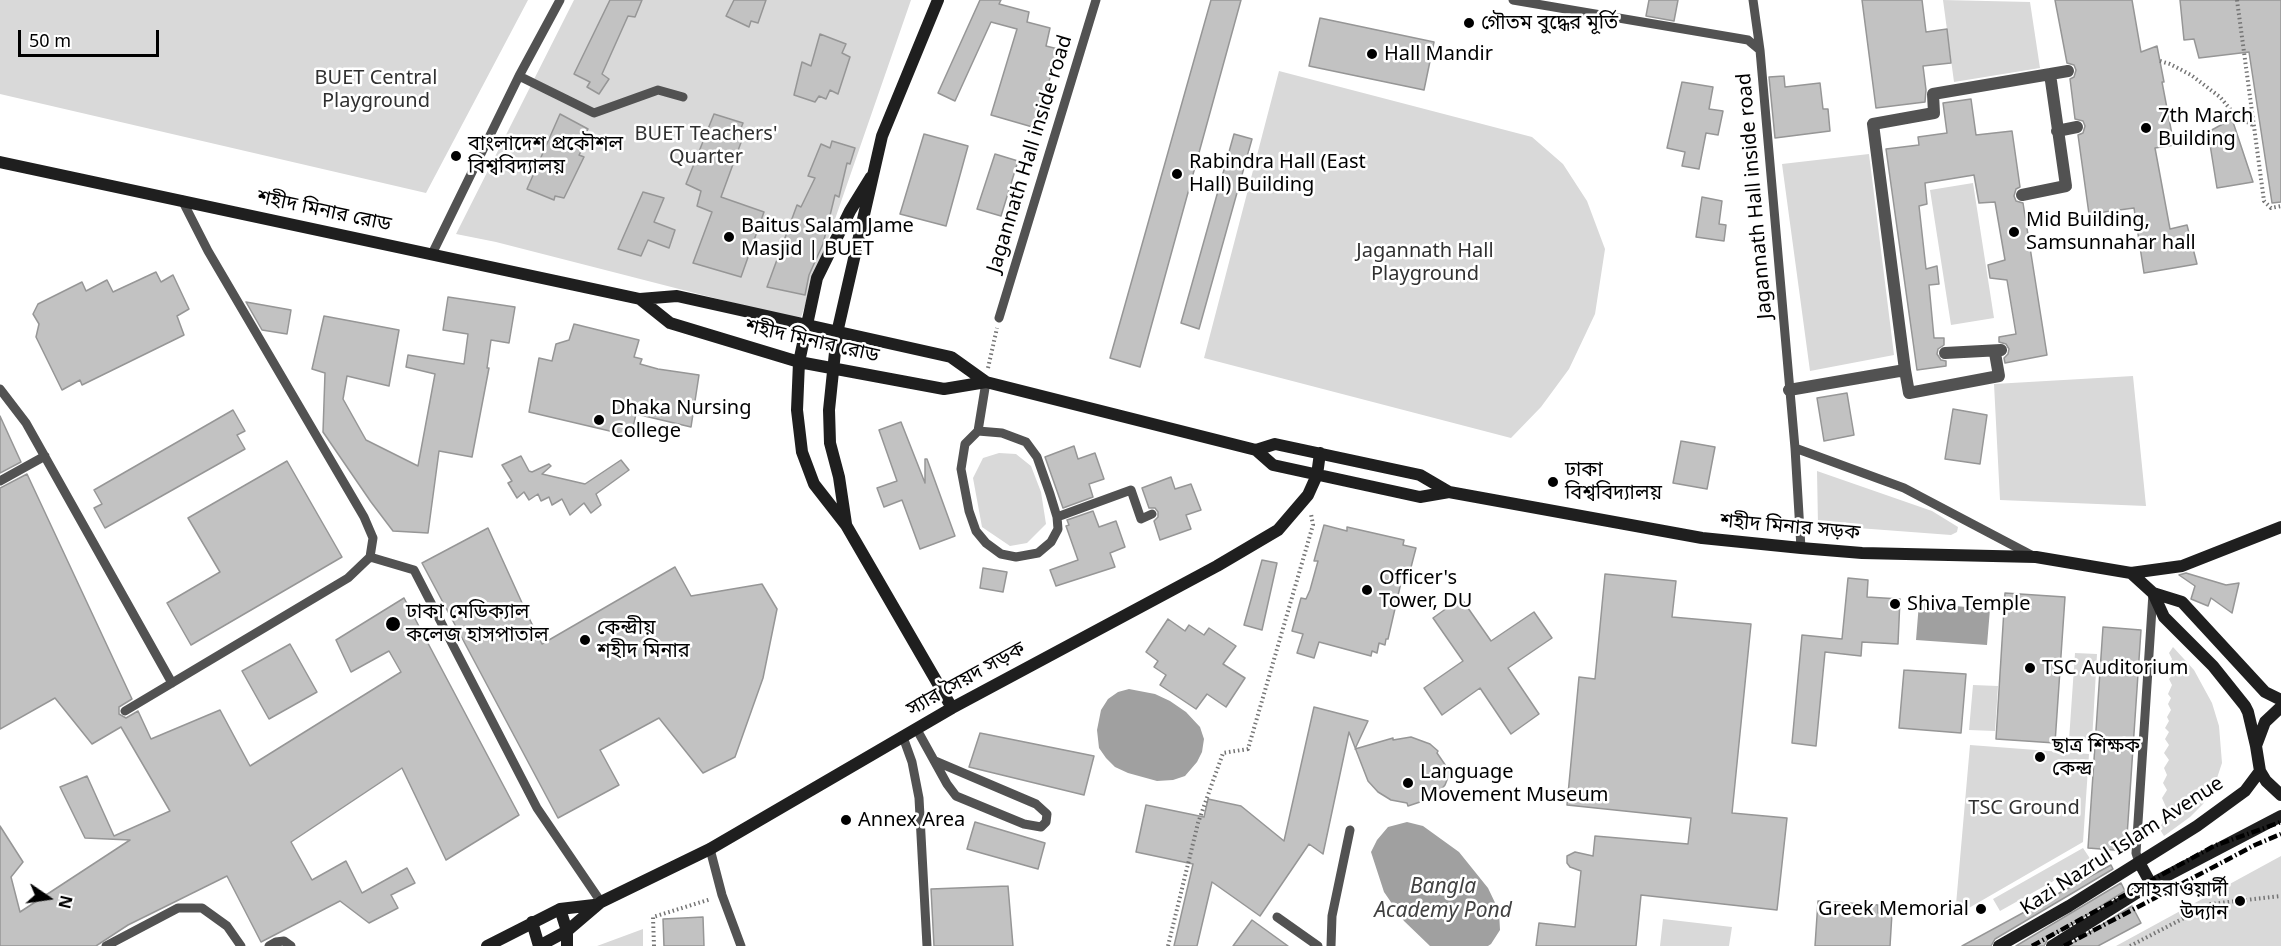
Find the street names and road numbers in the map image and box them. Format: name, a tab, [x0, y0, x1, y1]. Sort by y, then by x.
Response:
street label: Jagannath Hall inside road	[982, 32, 1078, 276]
street label: Jagannath Hall inside road	[1732, 72, 1778, 320]
street label: শহীদ মিনার রোড	[255, 185, 393, 237]
street label: শহীদ মিনার রোড	[743, 314, 881, 368]
street label: শহীদ মিনার সড়ক	[1719, 509, 1861, 545]
street label: স্যার সৈয়দ সড়ক	[903, 637, 1029, 721]
street label: Kazi Nazrul Islam Avenue	[2016, 771, 2228, 921]

